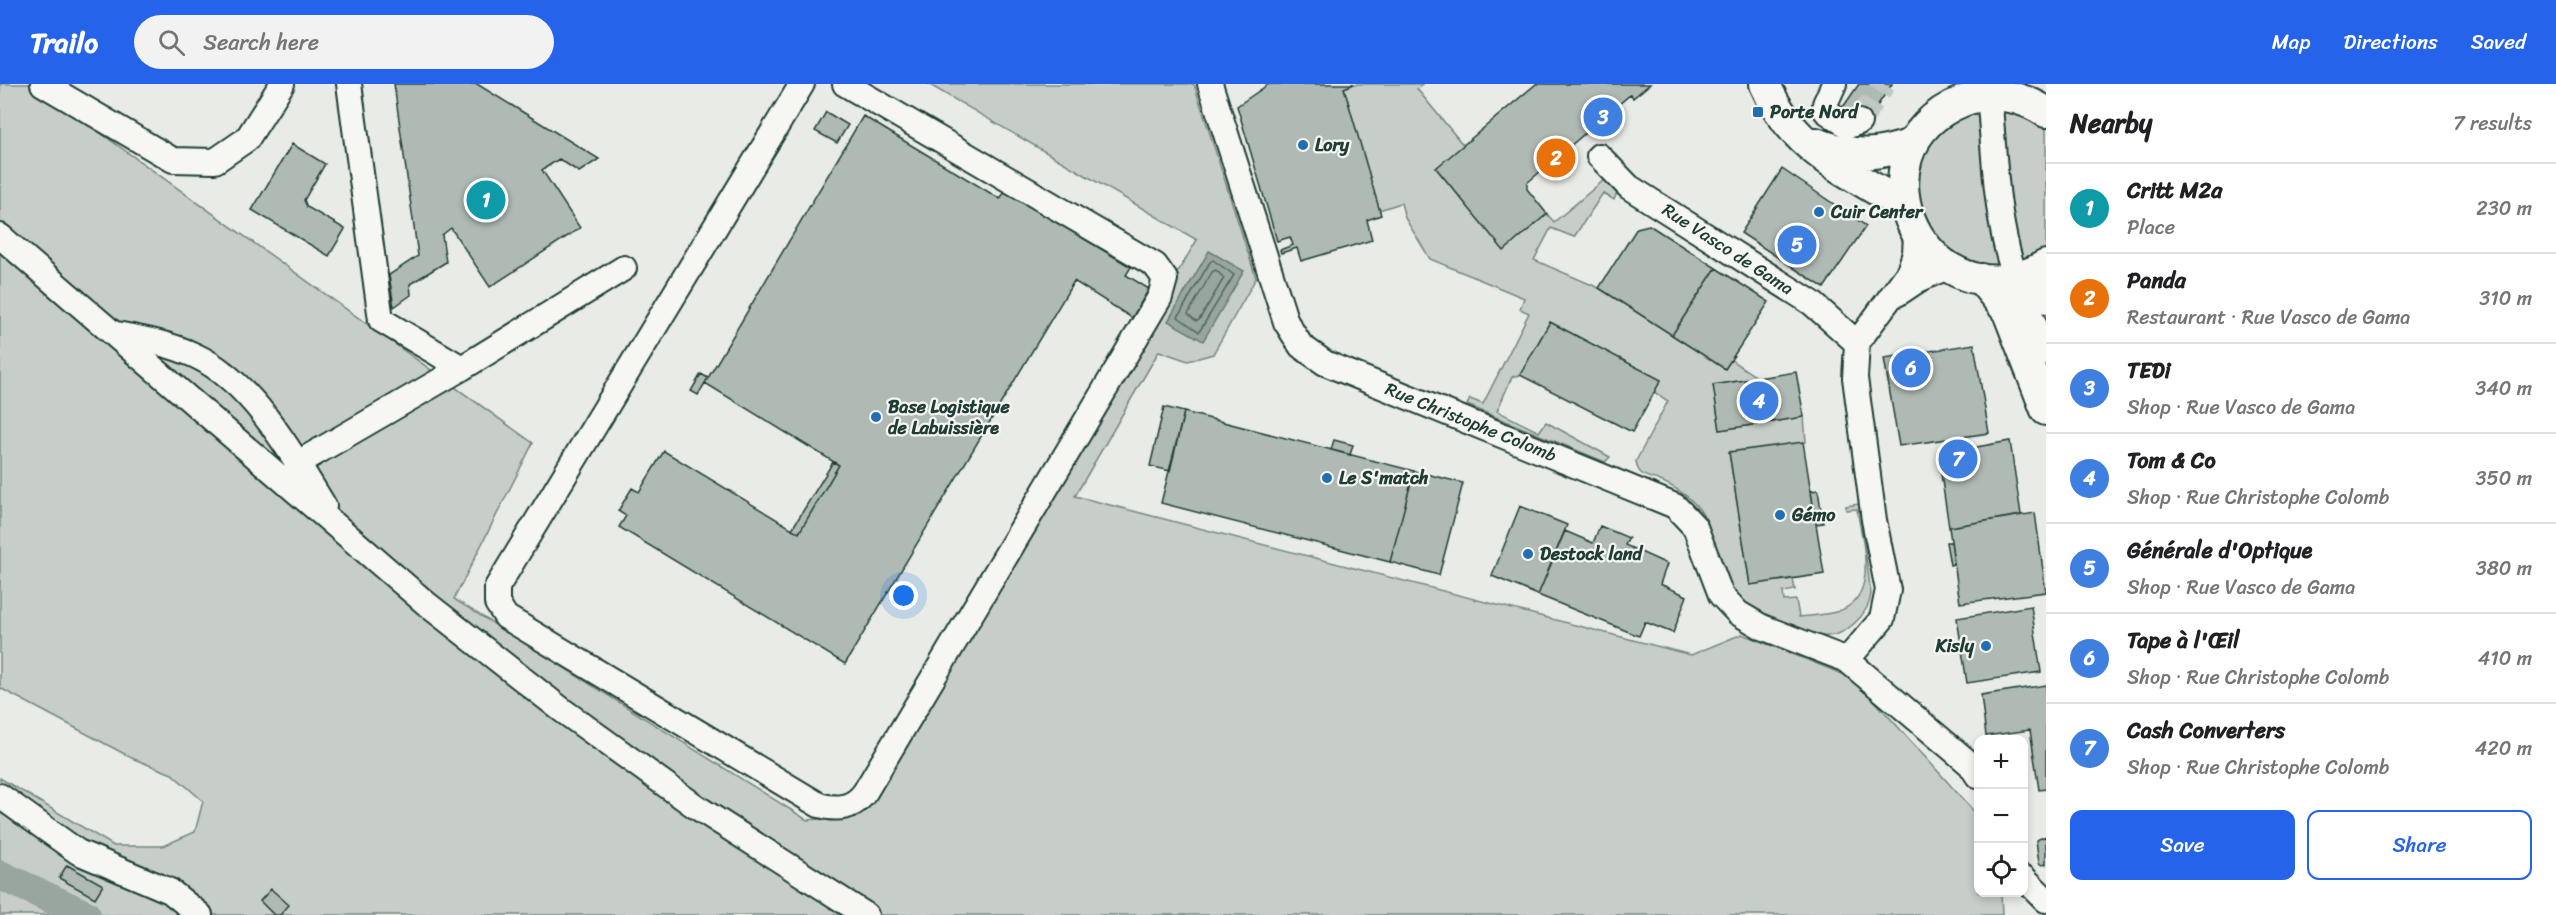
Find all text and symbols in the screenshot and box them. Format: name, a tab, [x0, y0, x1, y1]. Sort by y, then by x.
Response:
search box	[134, 15, 554, 69]
text: Trailo	[30, 18, 98, 67]
text: Search here	[203, 23, 319, 62]
text: Map	[2272, 23, 2310, 61]
text: Directions	[2343, 23, 2438, 61]
text: Saved	[2471, 23, 2526, 61]
icon: search	[155, 26, 188, 59]
pin: 3	[1584, 94, 1622, 140]
place label: Porte Nord	[1770, 96, 1859, 128]
text: Nearby	[2070, 100, 2152, 146]
marker: Porte Nord	[1751, 105, 1765, 119]
text: 7 results	[2453, 106, 2532, 141]
place label: Lory	[1315, 129, 1350, 161]
pin: 2	[1536, 136, 1576, 181]
marker: Lory	[1296, 138, 1310, 152]
text: Critt M2a	[2127, 171, 2222, 210]
pin: 1	[466, 178, 506, 222]
text: 1	[2085, 191, 2094, 226]
text: 230 m	[2476, 191, 2532, 226]
street label: Rue Vasco de Gama	[1656, 194, 1800, 304]
place label: Cuir Center	[1830, 196, 1924, 228]
marker: Cuir Center	[1812, 205, 1826, 219]
text: Place	[2127, 210, 2175, 245]
pin: 5	[1778, 222, 1816, 268]
text: Panda	[2127, 261, 2186, 300]
text: 2	[2084, 281, 2095, 316]
text: 310 m	[2479, 281, 2532, 316]
text: Restaurant · Rue Vasco de Gama	[2127, 300, 2410, 335]
pin: 6	[1892, 346, 1930, 390]
text: TEDi	[2127, 351, 2171, 390]
text: 3	[2084, 371, 2095, 406]
text: 340 m	[2475, 371, 2532, 406]
street label: Rue Christophe Colomb	[1380, 373, 1562, 471]
pin: 4	[1740, 378, 1778, 424]
text: Shop · Rue Vasco de Gama	[2127, 390, 2355, 425]
place label: Base Logistique de Labuissière	[888, 391, 1011, 444]
marker: Base Logistique de Labuissière	[869, 410, 883, 424]
pin: 7	[1938, 436, 1978, 482]
text: Tom & Co	[2127, 441, 2216, 480]
text: 4	[2083, 461, 2096, 496]
text: 350 m	[2476, 461, 2532, 496]
place label: Le S'match	[1339, 462, 1429, 494]
marker: Le S'match	[1320, 471, 1334, 485]
text: Shop · Rue Christophe Colomb	[2127, 480, 2389, 515]
place label: Gémo	[1791, 499, 1836, 531]
marker: Gémo	[1773, 508, 1787, 522]
text: Générale d'Optique	[2127, 531, 2312, 570]
place label: Destock land	[1540, 538, 1643, 570]
marker: Destock land	[1521, 547, 1535, 561]
text: 5	[2083, 551, 2096, 586]
text: 380 m	[2476, 551, 2532, 586]
text: Shop · Rue Vasco de Gama	[2127, 570, 2355, 605]
your location	[889, 581, 918, 610]
text: Tape à l'Œil	[2127, 621, 2239, 660]
place label: Kisly	[1934, 630, 1975, 662]
marker: Kisly	[1979, 639, 1993, 653]
text: 6	[2084, 641, 2095, 676]
text: 410 m	[2478, 641, 2532, 676]
text: Shop · Rue Christophe Colomb	[2127, 660, 2389, 695]
text: Cash Converters	[2127, 711, 2285, 750]
text: 7	[2084, 731, 2095, 766]
text: 420 m	[2475, 731, 2532, 766]
map controls	[1974, 735, 2028, 897]
button: +	[1974, 735, 2028, 789]
text: Shop · Rue Christophe Colomb	[2127, 750, 2389, 785]
button: −	[1974, 789, 2028, 843]
button: Save	[2070, 810, 2295, 880]
button: Share	[2307, 810, 2532, 880]
button: locate	[1974, 843, 2028, 897]

